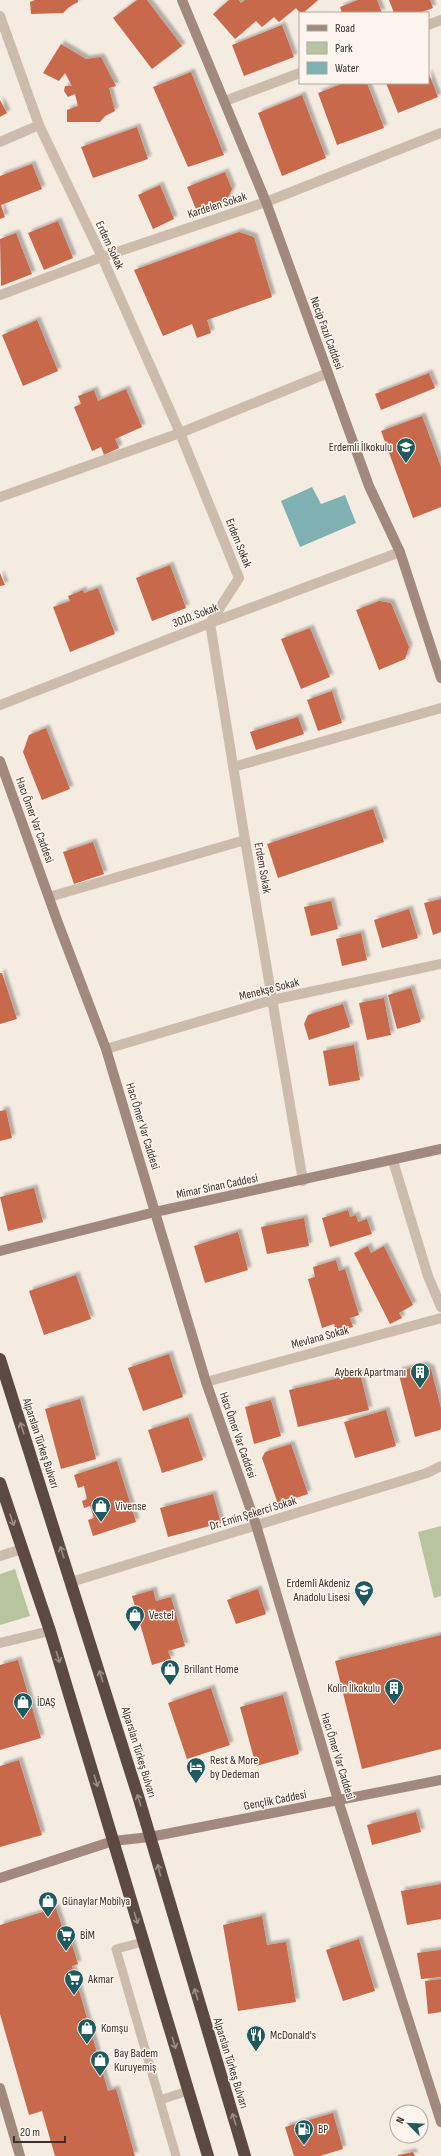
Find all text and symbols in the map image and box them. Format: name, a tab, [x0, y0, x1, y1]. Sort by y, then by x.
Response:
legend	[299, 12, 429, 84]
text: Road	[335, 21, 355, 36]
text: Park	[335, 41, 353, 56]
text: Water	[335, 61, 359, 76]
street label: Kardelen Sokak	[186, 189, 249, 222]
street label: Erdem Sokak	[92, 219, 127, 272]
street label: Necip Fazıl Caddesi	[306, 295, 347, 371]
school or university icon: Erdemli İlkokulu	[395, 436, 417, 464]
place label: Erdemli İlkokulu	[329, 440, 392, 455]
street label: Erdem Sokak	[222, 516, 255, 570]
street label: 3010. Sokak	[170, 600, 220, 631]
street label: Hacı Ömer Var Caddesi	[12, 775, 57, 865]
street label: Erdem Sokak	[251, 841, 274, 895]
street label: Menekşe Sokak	[238, 975, 301, 1004]
street label: Hacı Ömer Var Caddesi	[122, 1081, 163, 1171]
street label: Mimar Sinan Caddesi	[175, 1171, 259, 1202]
street label: Mevlana Sokak	[290, 1323, 351, 1352]
building icon: Ayberk Apartmanı	[409, 1361, 431, 1389]
place label: Ayberk Apartmanı	[334, 1365, 406, 1380]
street label: Hacı Ömer Var Caddesi	[216, 1390, 259, 1480]
street label: Alparslan Türkeş Bulvarı	[19, 1395, 62, 1490]
one-way arrow	[17, 1423, 25, 1435]
street label: Dr. Emin Şekerci Sokak	[208, 1493, 299, 1534]
shop icon: Vivense	[90, 1495, 112, 1523]
place label: Vivense	[115, 1499, 146, 1514]
one-way arrow	[9, 1514, 17, 1526]
one-way arrow	[58, 1545, 65, 1558]
place label: Erdemli Akdeniz Anadolu Lisesi	[286, 1576, 351, 1605]
school or university icon: Erdemli Akdeniz Anadolu Lisesi	[353, 1579, 375, 1607]
shop icon: Vestel	[124, 1604, 146, 1632]
place label: Vestel	[149, 1608, 174, 1623]
one-way arrow	[55, 1650, 62, 1663]
shop icon: Brillant Home	[159, 1658, 181, 1686]
place label: Brillant Home	[184, 1662, 239, 1677]
one-way arrow	[96, 1670, 104, 1682]
building icon: Kolin İlkokulu	[383, 1677, 405, 1705]
place label: Kolin İlkokulu	[327, 1681, 380, 1696]
shop icon: İDAŞ	[12, 1691, 34, 1719]
place label: İDAŞ	[37, 1695, 55, 1710]
street label: Alparslan Türkeş Bulvarı	[117, 1704, 159, 1799]
street label: Hacı Ömer Var Caddesi	[317, 1711, 358, 1801]
place label: Rest & More by Dedeman	[210, 1753, 259, 1782]
hotel icon: Rest & More by Dedeman	[185, 1756, 207, 1784]
one-way arrow	[92, 1775, 100, 1787]
street label: Gençlik Caddesi	[242, 1787, 308, 1814]
one-way arrow	[135, 1794, 142, 1807]
one-way arrow	[155, 1863, 162, 1876]
shop icon: Günaylar Mobilya	[37, 1890, 59, 1918]
place label: Günaylar Mobilya	[62, 1894, 131, 1909]
one-way arrow	[133, 1911, 140, 1924]
supermarket icon: BİM	[55, 1924, 77, 1952]
place label: BİM	[80, 1928, 95, 1943]
supermarket icon: Akmar	[63, 1968, 85, 1996]
place label: Akmar	[87, 1972, 114, 1987]
one-way arrow	[192, 1988, 199, 2001]
street label: Alparslan Türkeş Bulvarı	[209, 2015, 251, 2110]
shop icon: Komşu	[76, 2017, 98, 2045]
place label: Komşu	[101, 2021, 128, 2036]
restaurant icon: McDonald's	[245, 2024, 267, 2052]
place label: McDonald's	[270, 2028, 316, 2043]
one-way arrow	[171, 2036, 178, 2049]
place label: Bay Badem Kuruyemiş	[114, 2046, 158, 2075]
shop icon: Bay Badem Kuruyemiş	[89, 2049, 111, 2077]
north arrow	[389, 2104, 429, 2144]
one-way arrow	[230, 2112, 237, 2125]
text: N	[393, 2115, 408, 2125]
scale bar	[14, 2118, 65, 2144]
fuel station icon: BP	[293, 2118, 315, 2146]
place label: BP	[318, 2122, 328, 2137]
text: 20 m	[20, 2125, 40, 2140]

